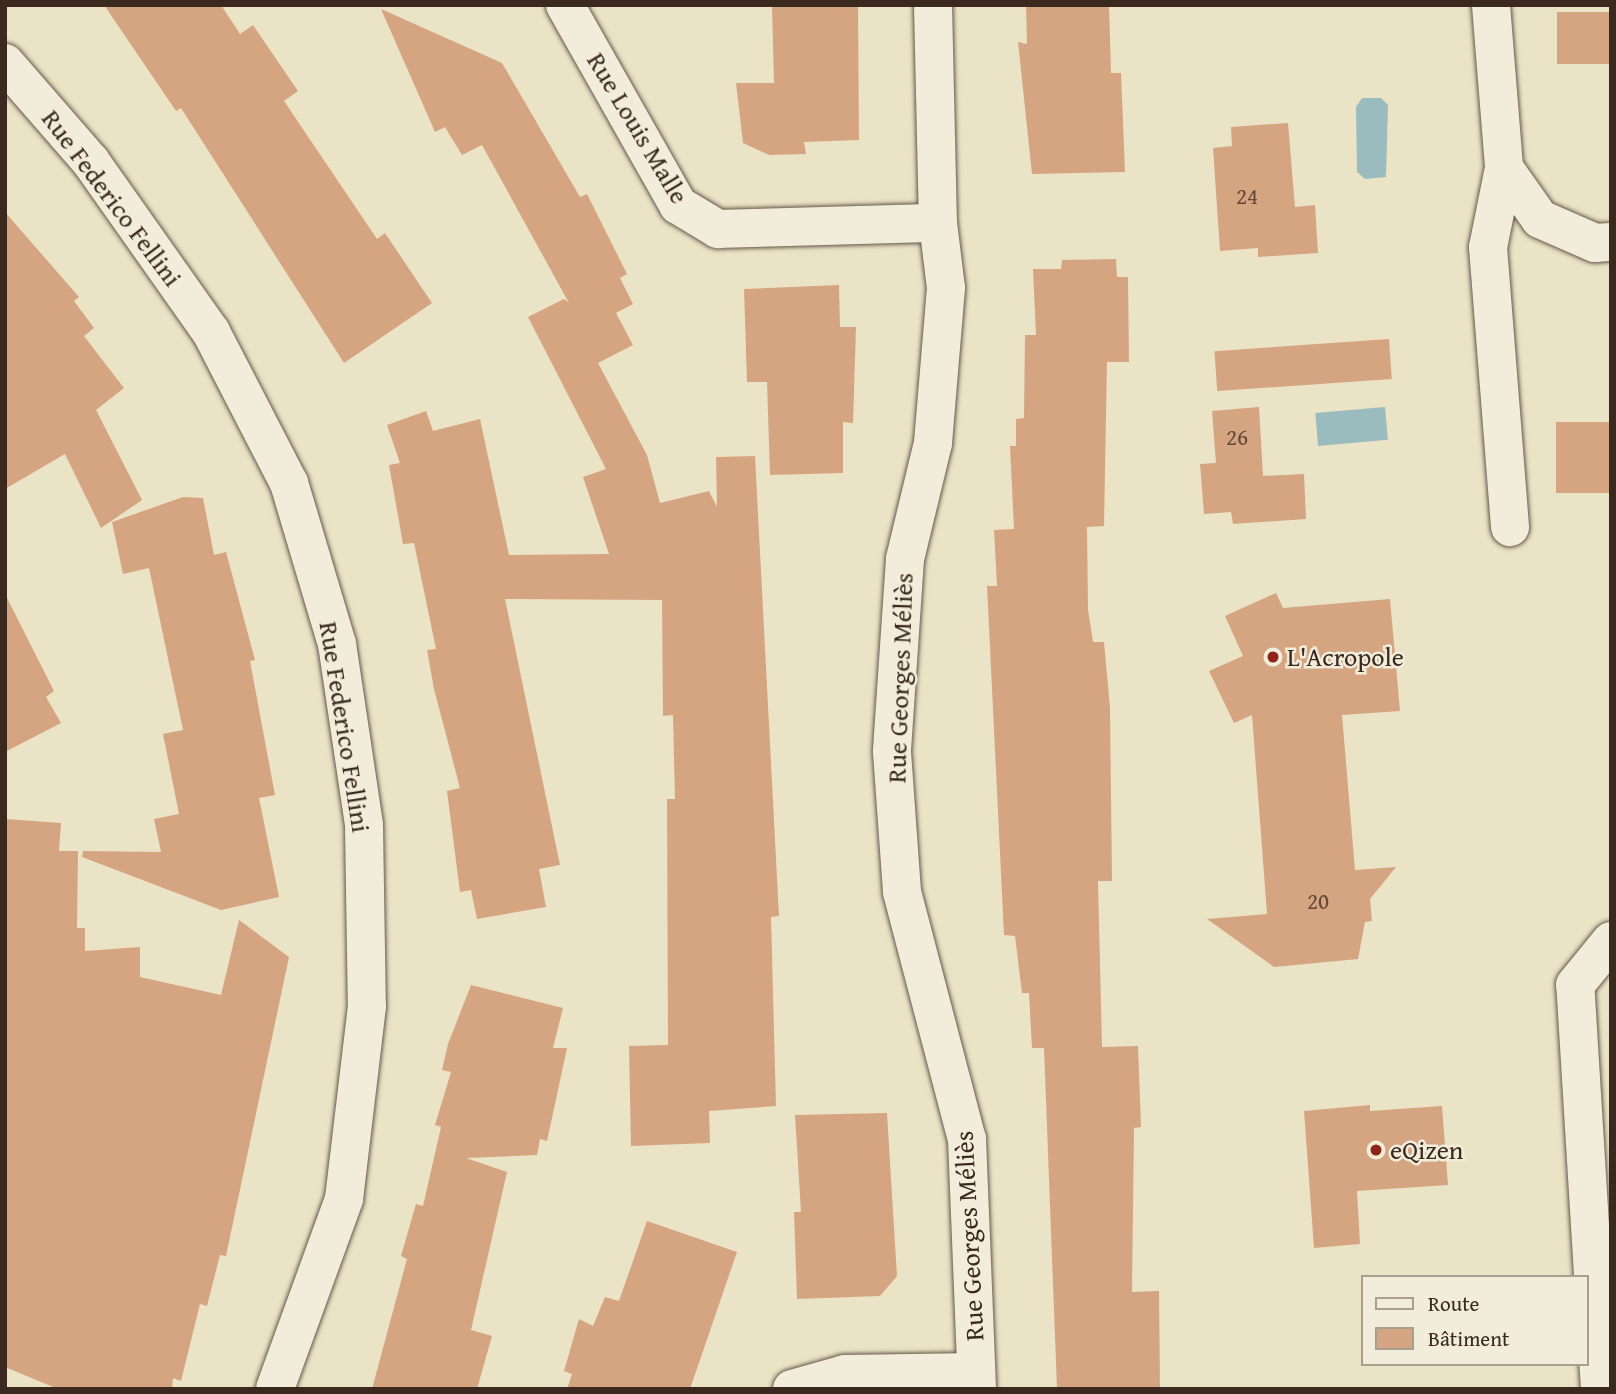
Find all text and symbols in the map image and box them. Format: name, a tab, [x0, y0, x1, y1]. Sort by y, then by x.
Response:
street label: Rue Louis Malle	[581, 47, 695, 209]
street label: Rue Federico Fellini	[35, 104, 189, 292]
house number: 24	[1236, 182, 1258, 210]
house number: 26	[1226, 423, 1248, 451]
street label: Rue Georges Méliès	[881, 572, 919, 784]
street label: Rue Federico Fellini	[313, 619, 377, 835]
place label: L'Acropole	[1287, 641, 1404, 673]
marker: L'Acropole	[1265, 649, 1281, 665]
house number: 20	[1307, 887, 1329, 915]
street label: Rue Georges Méliès	[948, 1130, 990, 1342]
place label: eQizen	[1390, 1134, 1463, 1166]
marker: eQizen	[1368, 1142, 1384, 1158]
legend	[1360, 1275, 1588, 1366]
text: Route	[1428, 1288, 1479, 1319]
text: Bâtiment	[1428, 1323, 1509, 1354]

